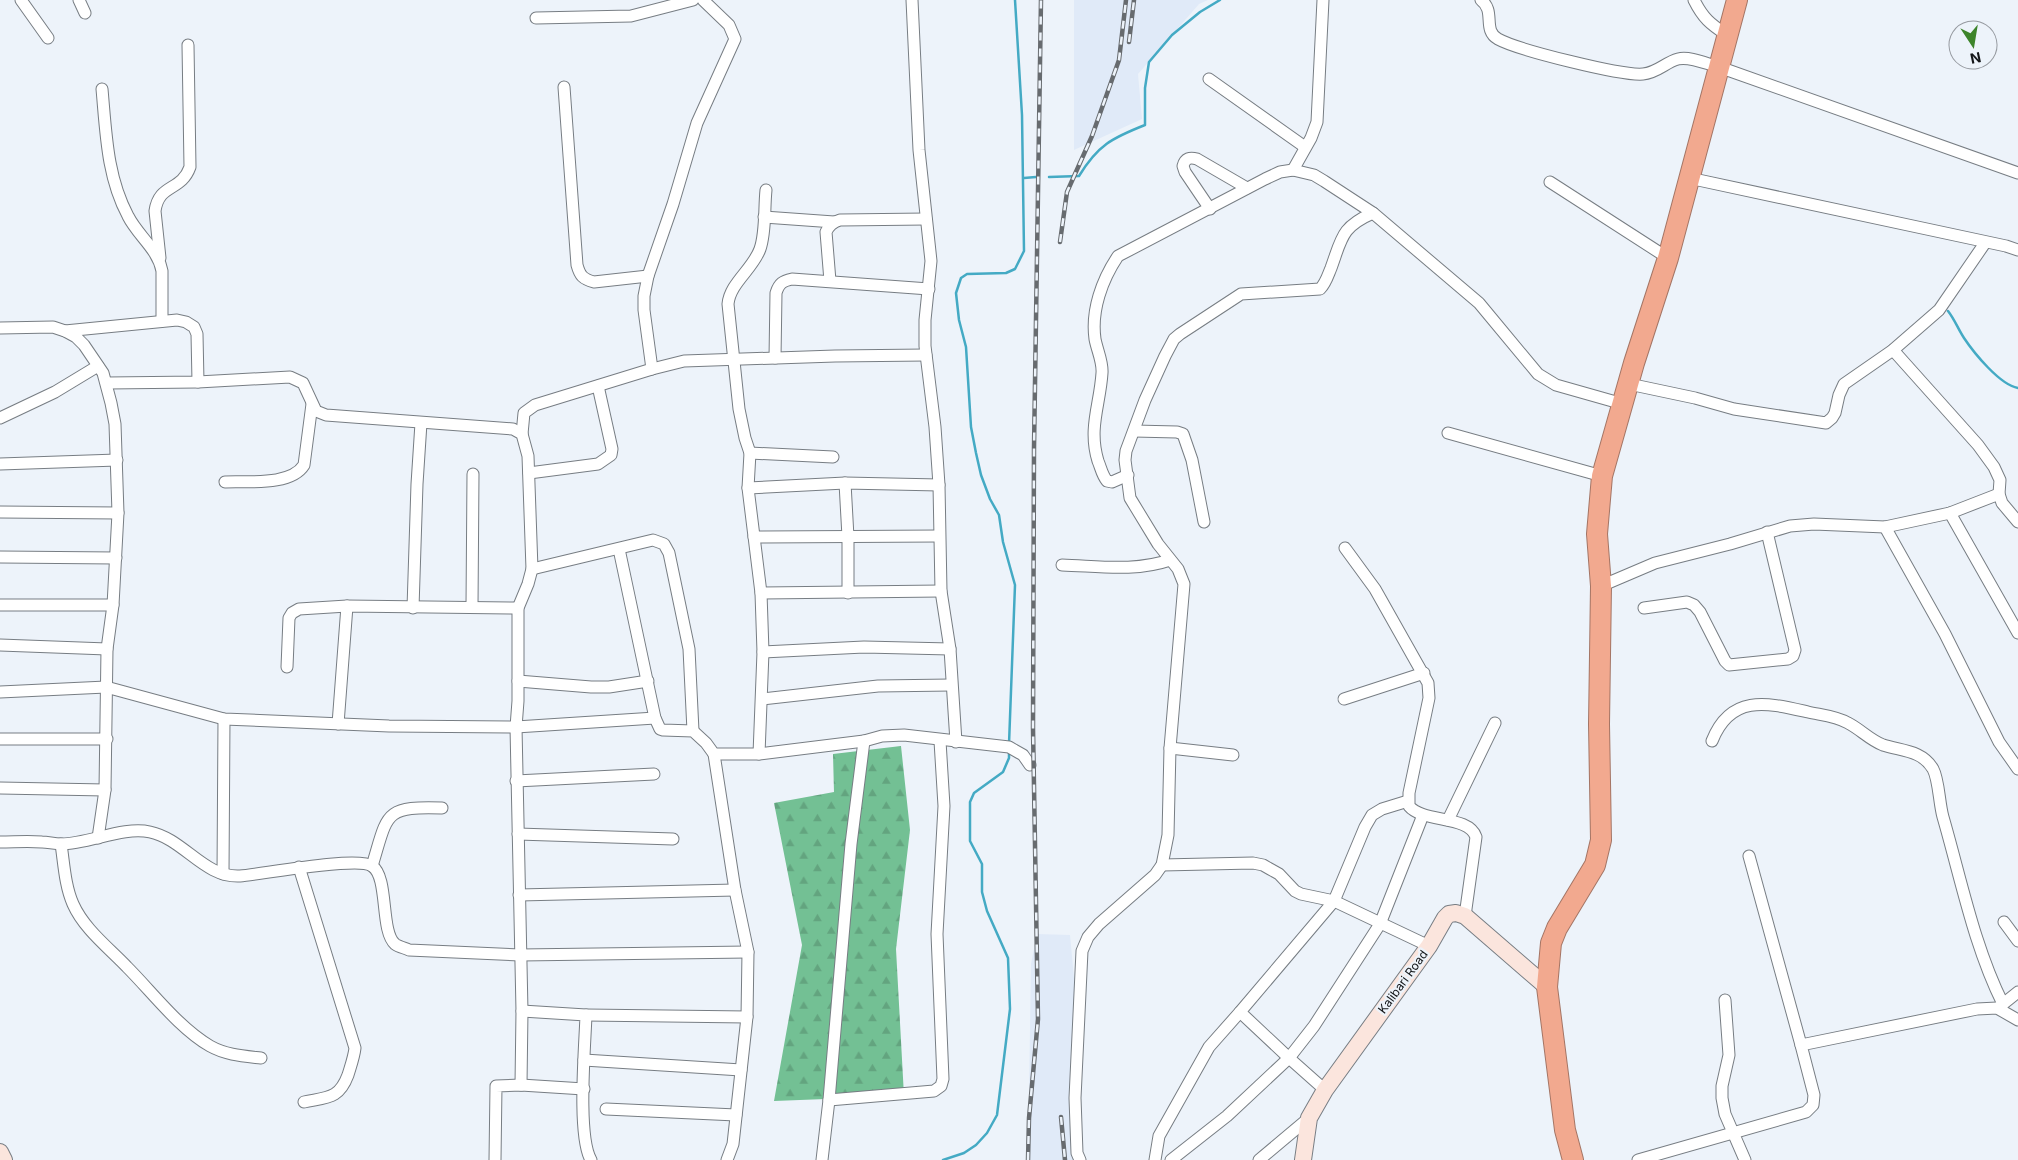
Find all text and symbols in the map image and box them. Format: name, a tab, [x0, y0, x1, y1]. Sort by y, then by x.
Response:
north arrow	[1948, 20, 1998, 70]
text: N	[1969, 49, 1983, 68]
street label: Kalibari Road	[1375, 947, 1431, 1016]

